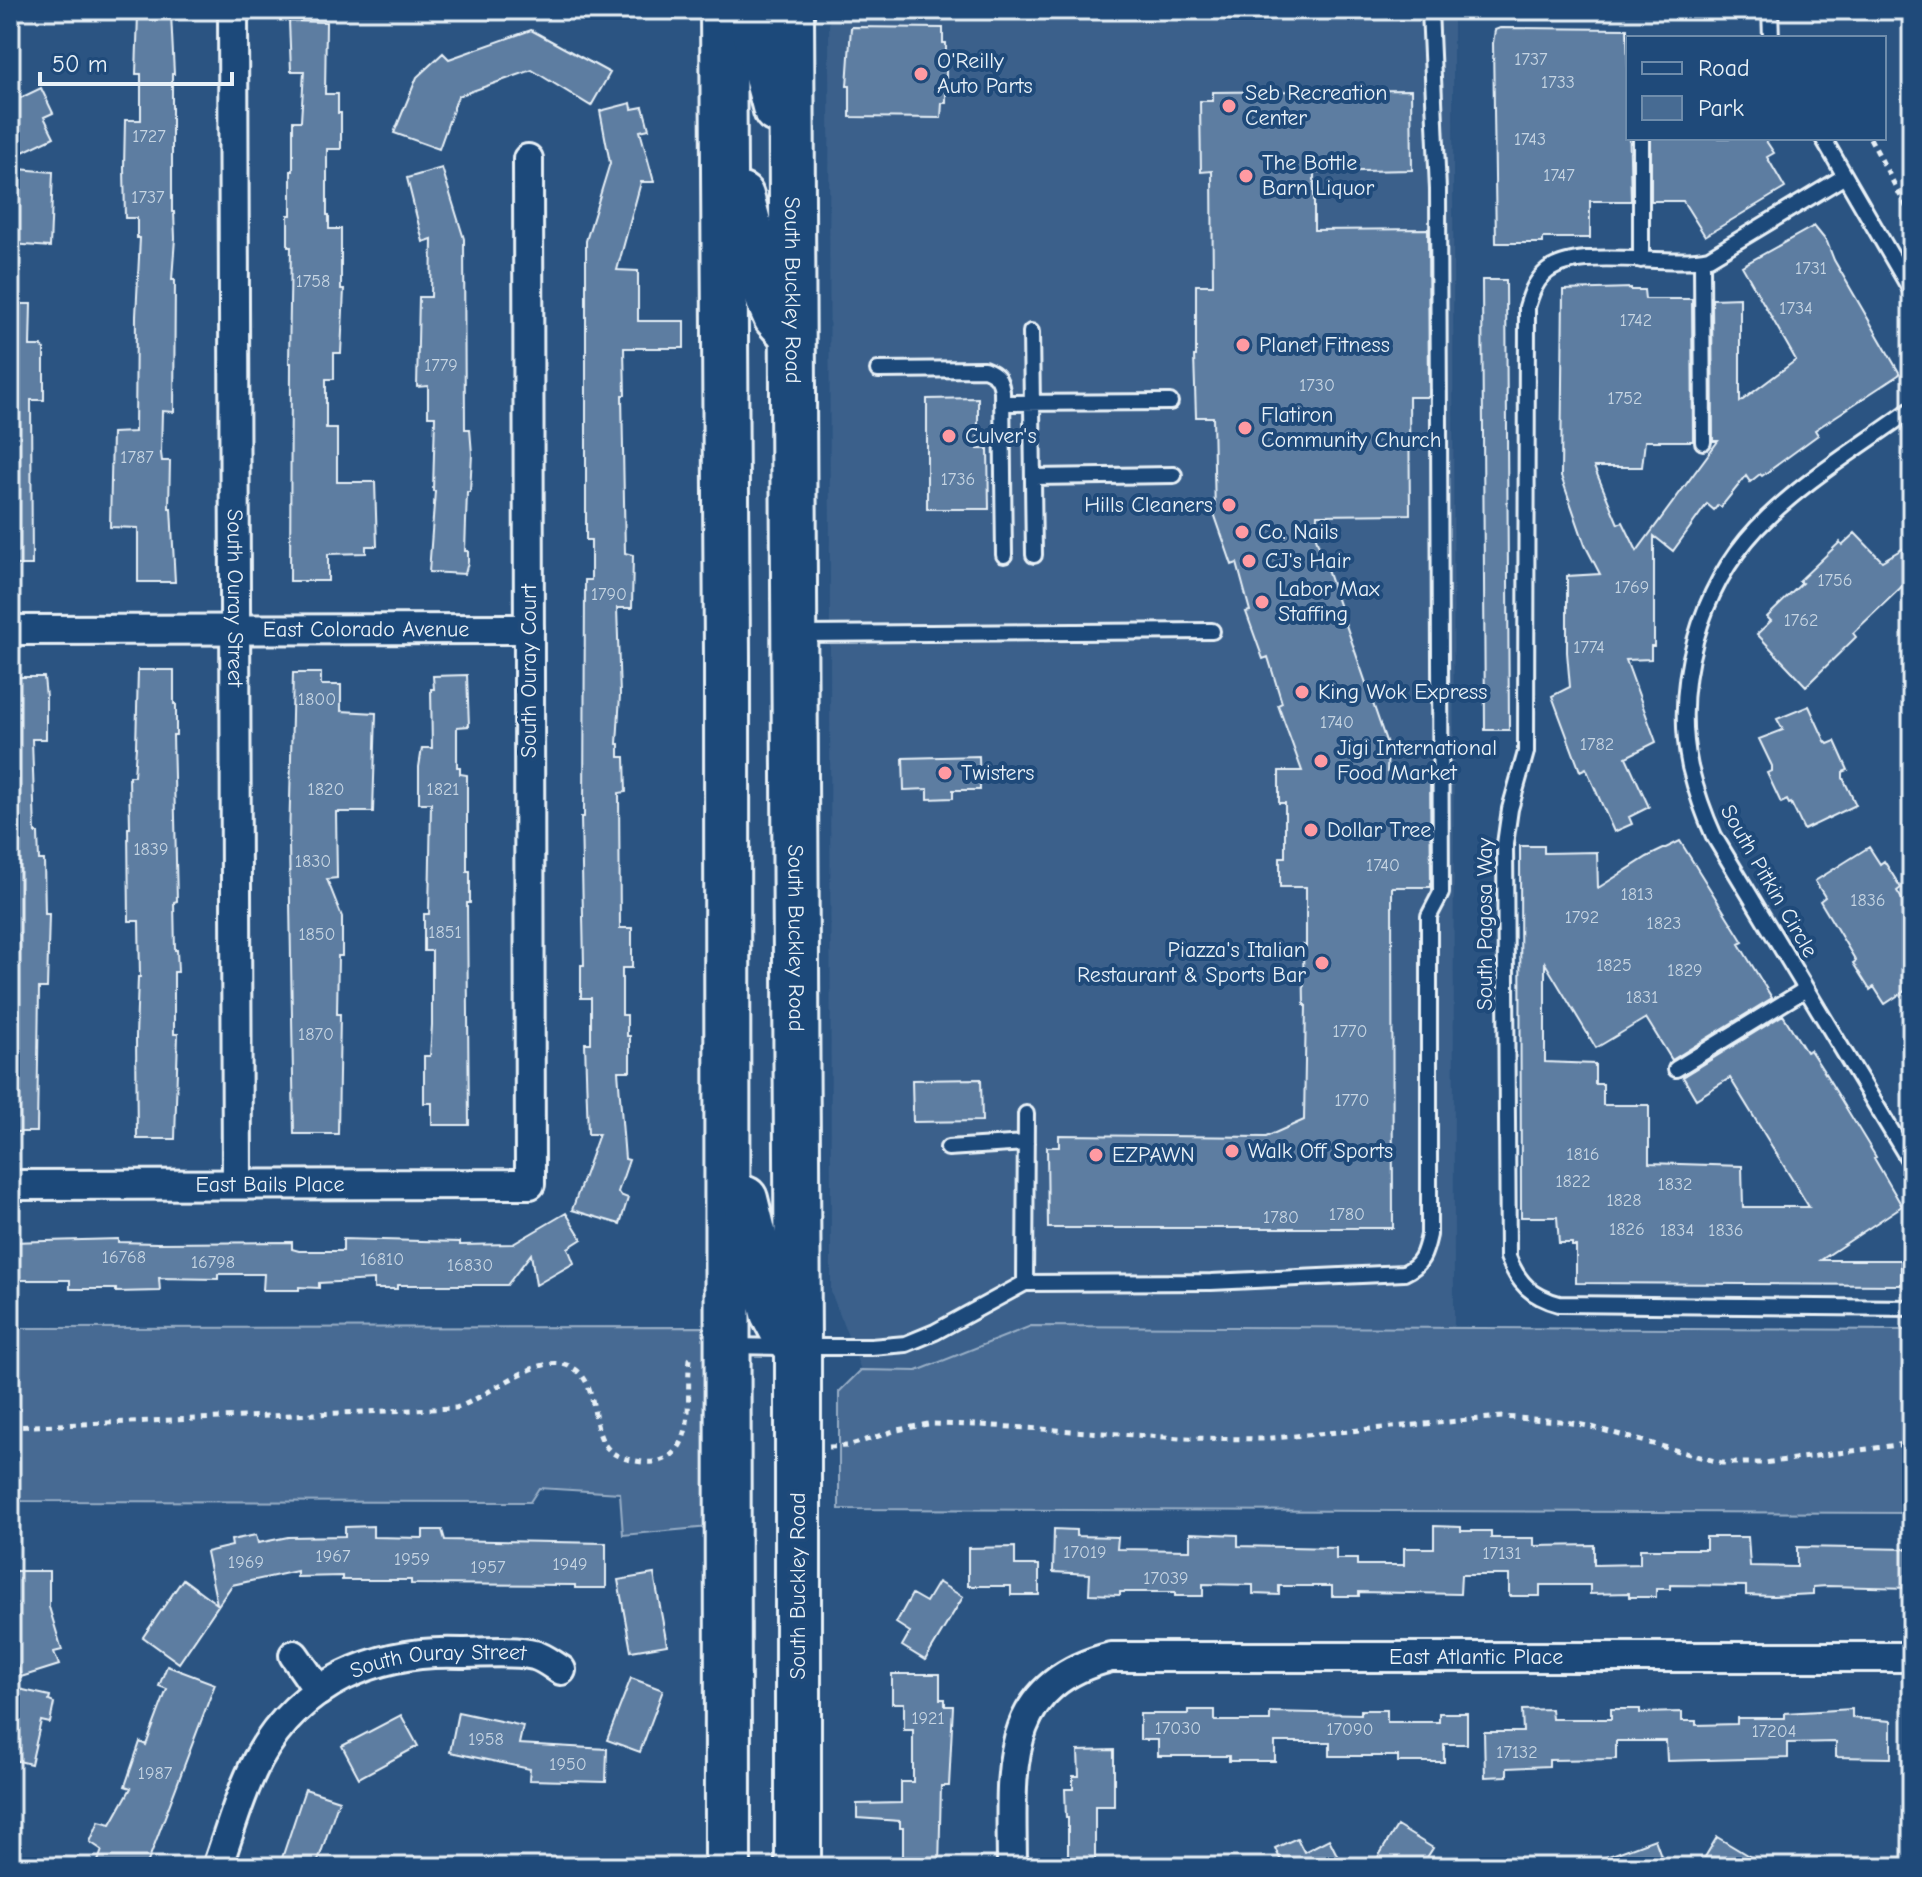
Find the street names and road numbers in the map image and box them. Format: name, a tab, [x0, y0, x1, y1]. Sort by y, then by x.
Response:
street label: South Buckley Road	[779, 196, 806, 384]
street label: South Ouray Street	[222, 509, 248, 688]
street label: South Ouray Court	[516, 583, 542, 758]
street label: East Colorado Avenue	[263, 616, 469, 643]
street label: South Pitkin Circle	[1715, 800, 1823, 962]
street label: South Pagosa Way	[1472, 837, 1498, 1010]
street label: South Buckley Road	[782, 844, 809, 1032]
street label: East Bails Place	[195, 1171, 345, 1198]
street label: South Buckley Road	[785, 1492, 811, 1680]
street label: South Ouray Street	[346, 1639, 529, 1684]
street label: East Atlantic Place	[1389, 1644, 1563, 1670]

